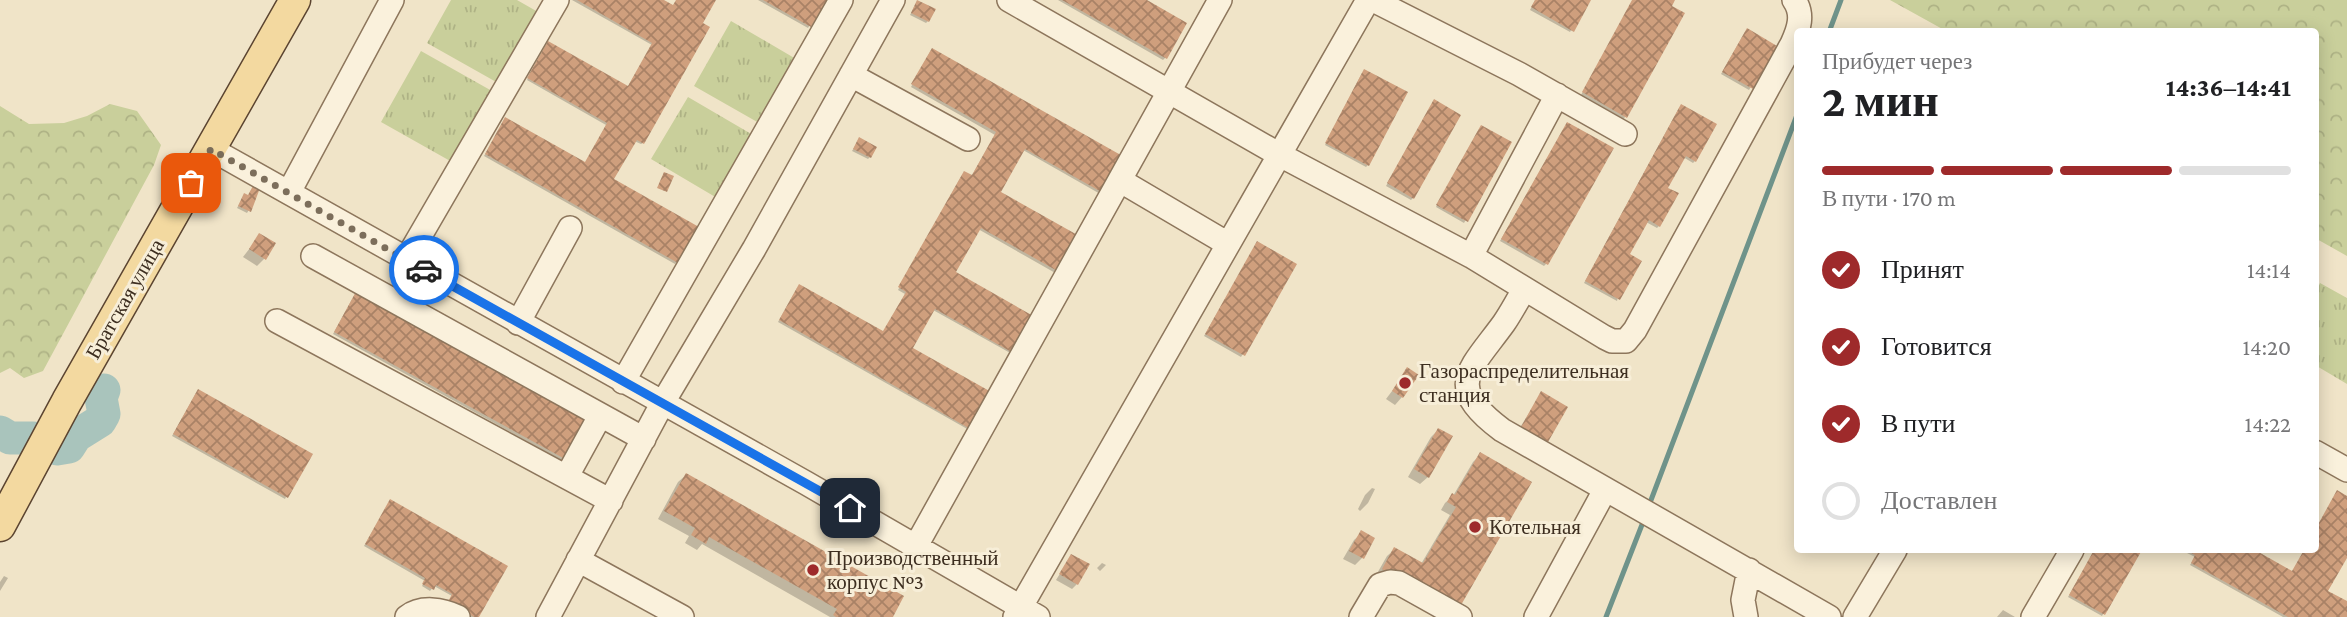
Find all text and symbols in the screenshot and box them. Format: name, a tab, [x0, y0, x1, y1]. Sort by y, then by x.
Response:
text: Прибудет через	[1822, 48, 1972, 74]
text: 14:36–14:41	[2166, 73, 2291, 102]
text: 2 мин	[1822, 75, 1939, 126]
pin	[161, 153, 221, 213]
icon: bag	[172, 164, 210, 202]
text: В пути · 170 m	[1822, 185, 1956, 211]
street label: Братская улица	[81, 234, 169, 363]
courier	[389, 235, 459, 305]
icon: car	[405, 251, 443, 289]
icon: check	[1822, 251, 1860, 289]
text: Принят	[1881, 255, 1964, 284]
text: 14:14	[2247, 257, 2291, 283]
icon: check	[1822, 328, 1860, 366]
text: Готовится	[1881, 332, 1992, 361]
text: 14:20	[2242, 334, 2291, 360]
place label: Газораспределительная станция	[1419, 359, 1629, 407]
marker: Газораспределительная станция	[1397, 375, 1413, 391]
icon: check	[1822, 405, 1860, 443]
text: В пути	[1881, 409, 1955, 438]
text: 14:22	[2245, 411, 2291, 437]
pin	[820, 478, 880, 538]
text: Доставлен	[1881, 486, 1998, 515]
icon: home	[831, 489, 869, 527]
place label: Котельная	[1489, 515, 1581, 539]
marker: Котельная	[1467, 519, 1483, 535]
place label: Производственный корпус №3	[827, 546, 999, 594]
marker: Производственный корпус №3	[805, 562, 821, 578]

